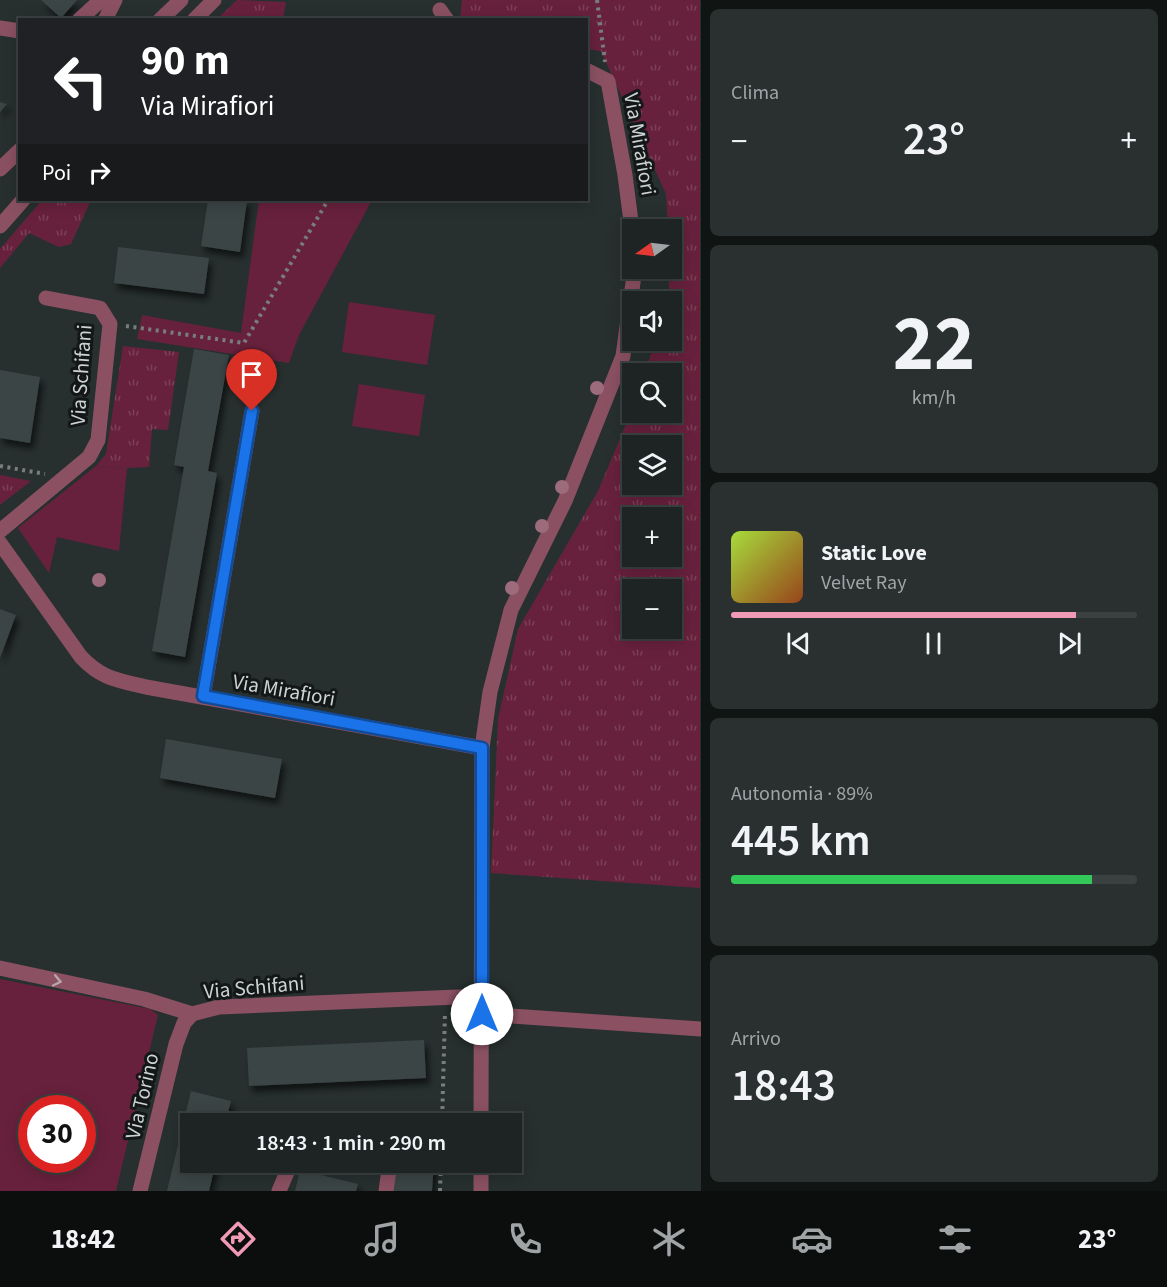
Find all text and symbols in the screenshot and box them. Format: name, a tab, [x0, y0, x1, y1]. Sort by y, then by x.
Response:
text: 90 m	[141, 31, 230, 91]
icon: left	[42, 42, 120, 120]
text: Clima	[731, 79, 779, 107]
text: Via Mirafiori	[141, 87, 274, 126]
street label: Via Mirafiori	[616, 90, 664, 198]
text: 23°	[903, 108, 965, 172]
text: −	[731, 118, 747, 165]
text: +	[1121, 118, 1137, 165]
icon: right	[83, 156, 116, 189]
text: Poi	[42, 157, 71, 189]
north arrow	[622, 219, 682, 279]
map controls	[622, 219, 682, 639]
text: 22	[893, 289, 975, 400]
button: sound	[622, 291, 682, 351]
street label: Via Schifani	[63, 324, 99, 426]
pin	[226, 349, 277, 411]
icon: arrive	[235, 358, 268, 391]
button: search	[622, 363, 682, 423]
text: km/h	[912, 384, 956, 412]
button: layers	[622, 435, 682, 495]
button: +	[622, 507, 682, 567]
text: Static Love	[821, 537, 927, 569]
text: Velvet Ray	[821, 569, 907, 597]
button: −	[622, 579, 682, 639]
icon: previous	[782, 627, 815, 660]
icon: pause	[917, 627, 950, 660]
icon: next	[1053, 627, 1086, 660]
street label: Via Mirafiori	[230, 666, 338, 714]
text: Autonomia · 89%	[731, 780, 873, 808]
text: 445 km	[731, 809, 871, 873]
street label: Via Schifani	[202, 968, 306, 1006]
one-way arrow	[52, 973, 62, 986]
position arrow	[450, 982, 514, 1046]
text: Arrivo	[731, 1025, 781, 1053]
street label: Via Torino	[118, 1050, 166, 1142]
text: 18:43	[731, 1054, 836, 1118]
speed limit sign: 30	[18, 1095, 96, 1173]
text: 18:43 · 1 min · 290 m	[256, 1127, 446, 1159]
icon: directions	[217, 1218, 259, 1260]
icon: music	[361, 1218, 403, 1260]
icon: phone	[504, 1218, 546, 1260]
icon: climate	[648, 1218, 690, 1260]
icon: car	[791, 1218, 833, 1260]
icon: filters	[934, 1218, 976, 1260]
text: 18:42	[51, 1220, 116, 1259]
text: 23°	[1078, 1220, 1116, 1259]

